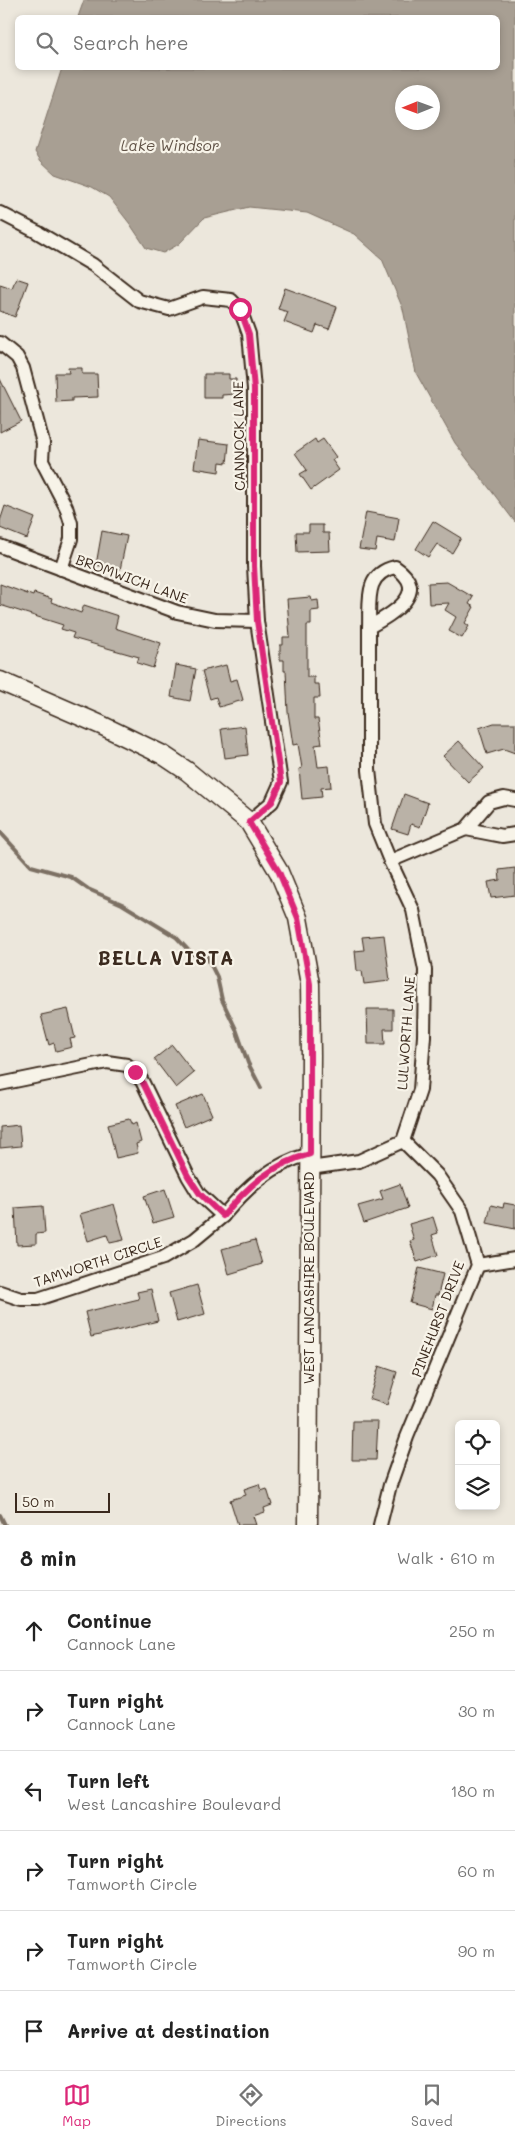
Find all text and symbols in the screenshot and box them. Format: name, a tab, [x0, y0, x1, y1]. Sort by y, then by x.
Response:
search box	[15, 15, 500, 70]
icon: search	[33, 29, 61, 57]
text: Search here	[73, 30, 189, 55]
north arrow	[395, 85, 440, 130]
water label: Lake Windsor	[121, 135, 220, 155]
route start	[229, 298, 252, 321]
street label: CANNOCK LANE	[228, 381, 249, 491]
street label: BROMWICH LANE	[73, 549, 191, 608]
district label: BELLA VISTA	[98, 945, 234, 970]
street label: LULWORTH LANE	[392, 975, 419, 1091]
route end	[124, 1061, 147, 1084]
street label: WEST LANCASHIRE BOULEVARD	[299, 1172, 318, 1384]
street label: TAMWORTH CIRCLE	[31, 1232, 164, 1291]
street label: PINEHURST DRIVE	[407, 1258, 468, 1380]
map controls	[455, 1420, 500, 1510]
button: locate	[455, 1420, 500, 1465]
button: layers	[455, 1465, 500, 1510]
scale bar	[15, 1490, 110, 1513]
text: 50 m	[22, 1492, 54, 1511]
text: 8 min	[20, 1544, 76, 1571]
text: Walk · 610 m	[397, 1547, 495, 1568]
text: Continue	[67, 1608, 152, 1633]
icon: ahead	[20, 1617, 48, 1645]
text: 250 m	[449, 1620, 495, 1641]
text: Cannock Lane	[67, 1633, 176, 1654]
text: Turn right	[67, 1688, 164, 1713]
icon: right	[20, 1697, 48, 1725]
text: 30 m	[458, 1700, 495, 1721]
text: Cannock Lane	[67, 1713, 176, 1734]
text: Turn left	[67, 1768, 150, 1793]
icon: left	[20, 1777, 48, 1805]
text: 180 m	[450, 1780, 495, 1801]
text: West Lancashire Boulevard	[67, 1793, 281, 1814]
text: Turn right	[67, 1848, 164, 1873]
icon: right	[20, 1857, 48, 1885]
text: 60 m	[458, 1860, 495, 1881]
text: Tamworth Circle	[67, 1873, 197, 1894]
text: Turn right	[67, 1928, 164, 1953]
icon: right	[20, 1937, 48, 1965]
text: 90 m	[458, 1940, 495, 1961]
text: Tamworth Circle	[67, 1953, 197, 1974]
icon: arrive	[20, 2017, 48, 2045]
text: Arrive at destination	[67, 2018, 270, 2043]
tab: Map	[62, 2081, 91, 2130]
tab: Directions	[215, 2081, 287, 2130]
tab: Saved	[411, 2081, 453, 2130]

